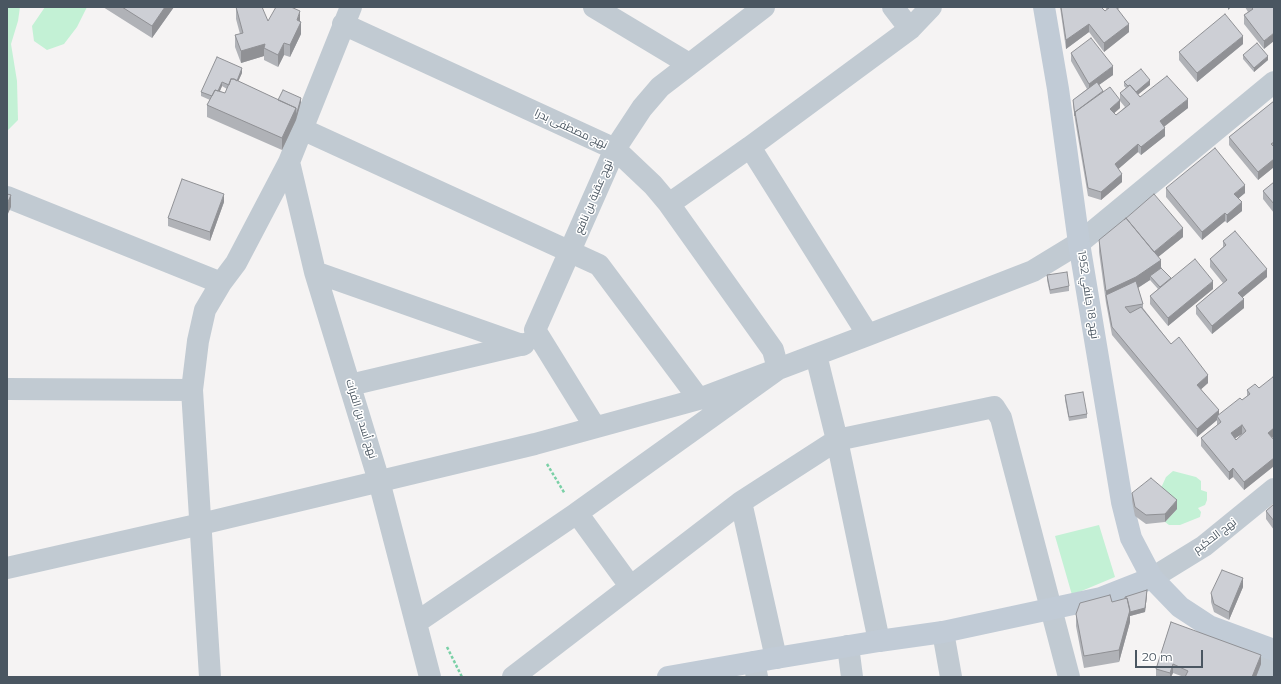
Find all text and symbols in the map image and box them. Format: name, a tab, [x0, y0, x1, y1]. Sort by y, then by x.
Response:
street label: نهج مصطفى بدرا	[532, 106, 610, 152]
street label: نهج عقبة بن نافع	[572, 158, 616, 236]
street label: نهج 18 جانفي 1952	[1075, 250, 1101, 340]
street label: نهج أسد بن الفرات	[343, 378, 379, 460]
street label: نهج الحكيم	[1191, 516, 1239, 556]
scale bar	[1137, 642, 1205, 668]
text: 20 m	[1142, 649, 1173, 664]

